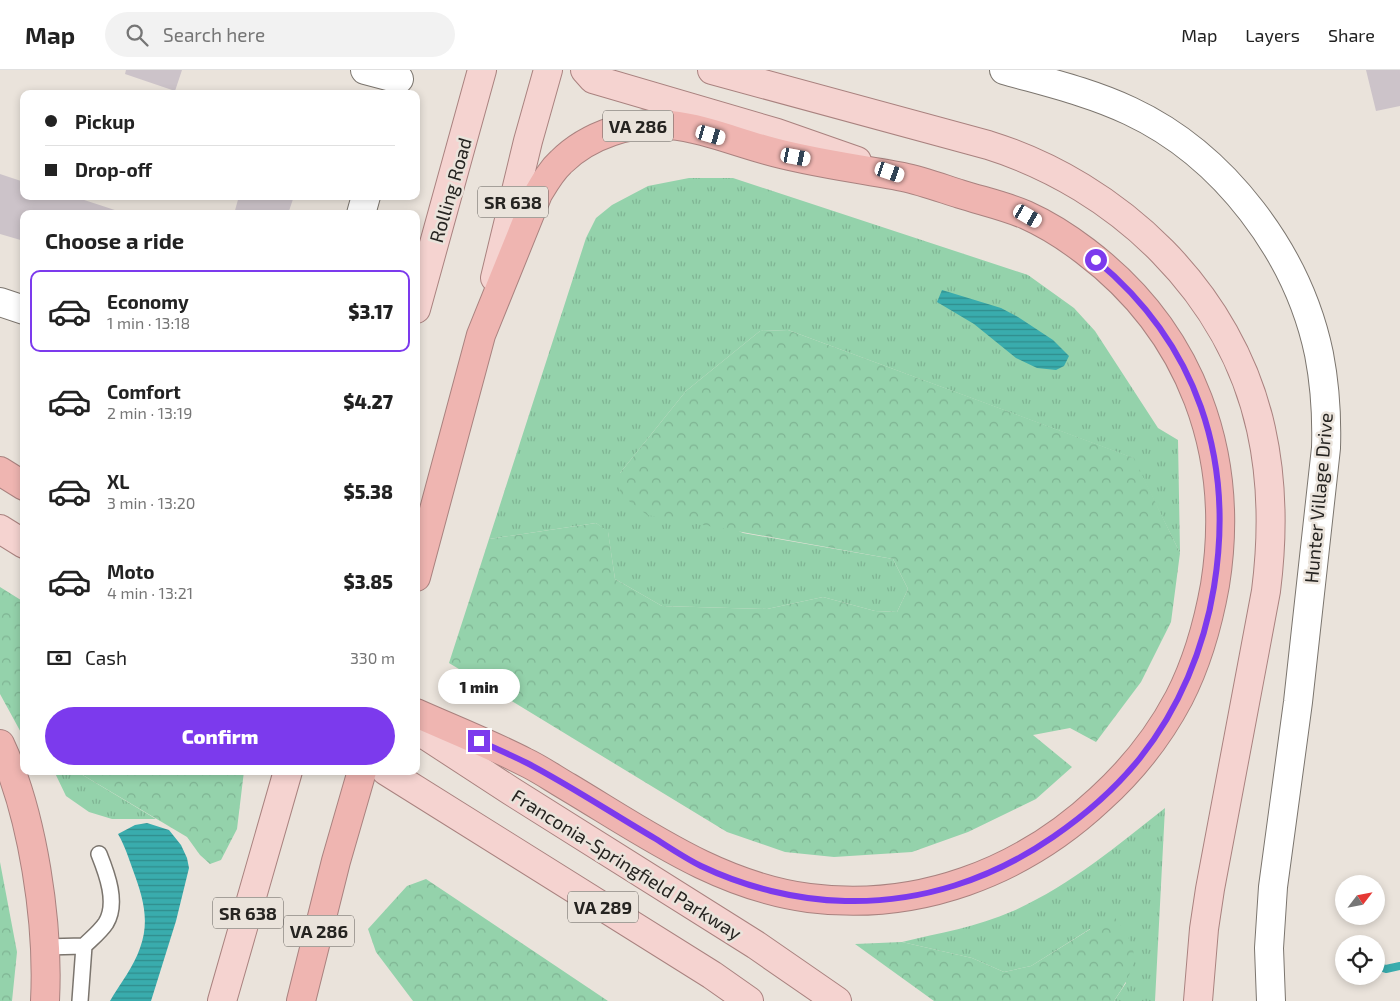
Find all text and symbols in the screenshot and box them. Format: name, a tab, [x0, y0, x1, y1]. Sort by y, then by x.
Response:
search box	[105, 12, 455, 57]
text: Map	[25, 20, 75, 49]
icon: search	[123, 21, 151, 49]
text: Search here	[163, 23, 265, 46]
text: Map	[1181, 24, 1217, 46]
text: Layers	[1245, 24, 1300, 46]
text: Share	[1328, 24, 1375, 46]
text: Pickup	[75, 110, 135, 133]
road number: VA 286	[603, 110, 673, 142]
car	[694, 124, 727, 146]
street label: Rolling Road	[424, 135, 476, 245]
car	[779, 147, 812, 167]
text: Drop-off	[75, 158, 152, 181]
car	[873, 160, 906, 184]
road number: SR 638	[478, 186, 548, 218]
car	[1011, 202, 1044, 230]
text: Choose a ride	[45, 227, 184, 253]
route start	[1085, 249, 1107, 271]
icon: car	[47, 289, 92, 334]
text: Economy	[107, 290, 189, 313]
text: $3.17	[348, 300, 393, 323]
text: 1 min · 13:18	[107, 313, 190, 332]
icon: car	[47, 379, 92, 424]
text: Comfort	[107, 380, 181, 403]
text: $4.27	[343, 390, 393, 413]
text: 2 min · 13:19	[107, 403, 192, 422]
street label: Hunter Village Drive	[1299, 412, 1337, 584]
icon: car	[47, 469, 92, 514]
text: XL	[107, 470, 129, 493]
text: $5.38	[343, 480, 393, 503]
text: 3 min · 13:20	[107, 493, 195, 512]
icon: car	[47, 559, 92, 604]
text: Moto	[107, 560, 155, 583]
text: $3.85	[343, 570, 393, 593]
text: 4 min · 13:21	[107, 583, 193, 602]
icon: cash	[45, 644, 73, 672]
text: Cash	[85, 646, 127, 669]
text: 330 m	[350, 648, 395, 667]
callout: 1 min	[438, 668, 520, 704]
text: 1 min	[459, 677, 499, 696]
button: Confirm	[45, 707, 395, 765]
route end	[468, 730, 490, 752]
street label: Franconia-Springfield Parkway	[508, 784, 746, 944]
north arrow	[1335, 875, 1385, 925]
map controls	[1335, 875, 1385, 985]
road number: VA 289	[568, 892, 638, 922]
road number: SR 638	[213, 898, 283, 928]
road number: VA 286	[284, 916, 354, 946]
button: locate	[1335, 935, 1385, 985]

